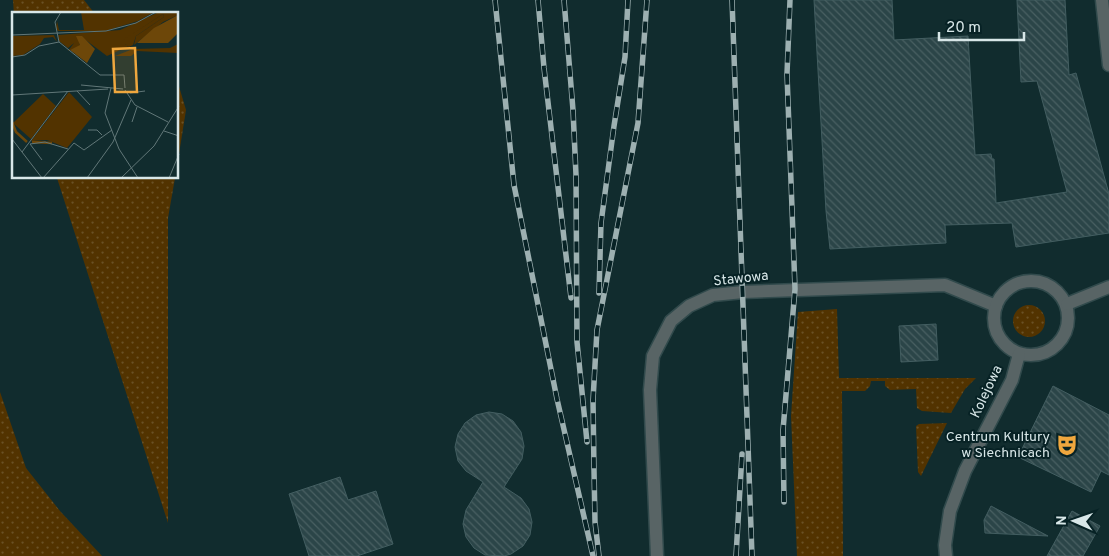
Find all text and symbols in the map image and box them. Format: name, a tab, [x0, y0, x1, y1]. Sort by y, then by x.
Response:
scale bar	[939, 10, 1024, 42]
inset map	[12, 12, 179, 179]
text: 20 m	[946, 19, 981, 38]
street label: Stawowa	[713, 268, 769, 290]
street label: Kolejowa	[967, 363, 1007, 421]
place label: Centrum Kultury w Siechnicach	[946, 429, 1050, 462]
theatre icon: Centrum Kultury w Siechnicach	[1054, 432, 1080, 458]
north arrow	[1049, 496, 1099, 546]
text: N	[1054, 515, 1071, 526]

